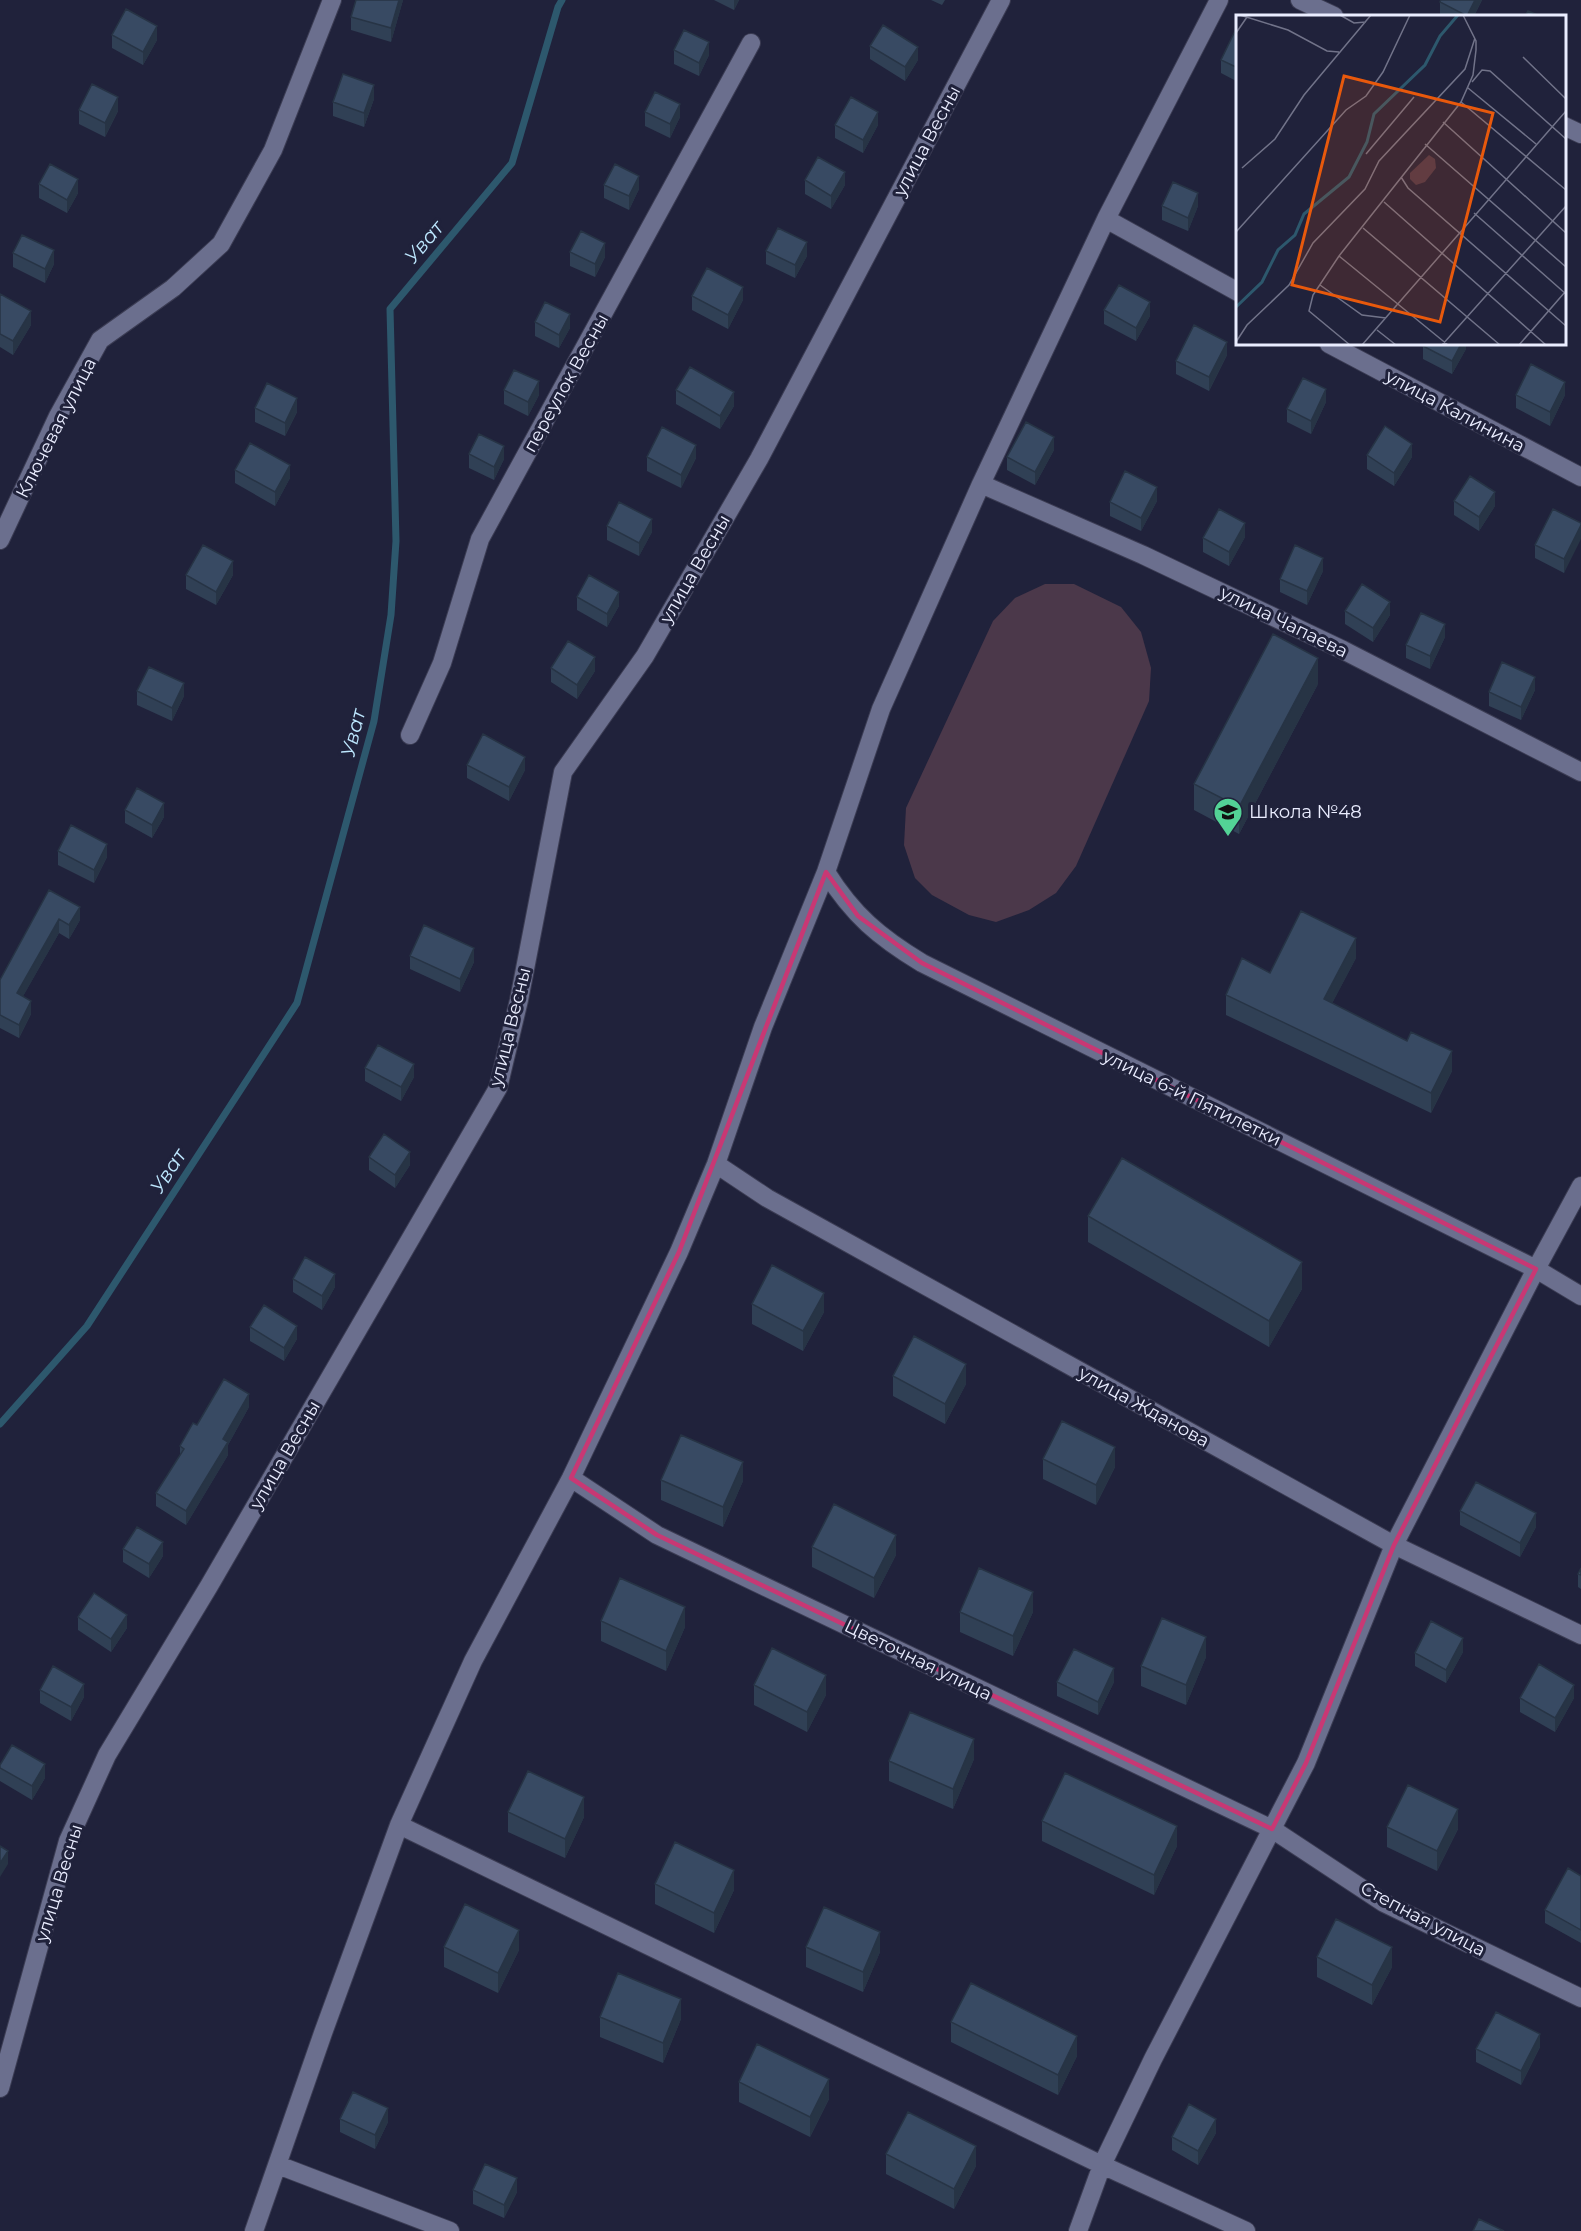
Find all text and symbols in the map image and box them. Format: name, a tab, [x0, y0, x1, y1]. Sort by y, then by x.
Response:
inset map	[1236, 15, 1566, 345]
street label: улица Весны	[888, 82, 965, 201]
water label: Уват	[399, 215, 450, 268]
street label: переулок Весны	[519, 310, 613, 456]
street label: Ключевая улица	[11, 354, 101, 502]
street label: улица Калинина	[1381, 365, 1528, 457]
street label: улица Весны	[654, 511, 735, 628]
street label: улица Чапаева	[1216, 581, 1351, 662]
water label: Уват	[336, 705, 371, 759]
school or university icon: Школа №48	[1212, 796, 1244, 838]
place label: Школа №48	[1249, 801, 1362, 823]
street label: улица Весны	[484, 965, 535, 1090]
street label: улица 6-й Пятилетки	[1098, 1045, 1285, 1151]
water label: Уват	[145, 1143, 192, 1198]
street label: улица Жданова	[1074, 1361, 1213, 1452]
street label: улица Весны	[244, 1397, 325, 1514]
street label: Цветочная улица	[841, 1615, 995, 1705]
street label: улица Весны	[30, 1821, 87, 1945]
street label: Степная улица	[1357, 1877, 1489, 1961]

